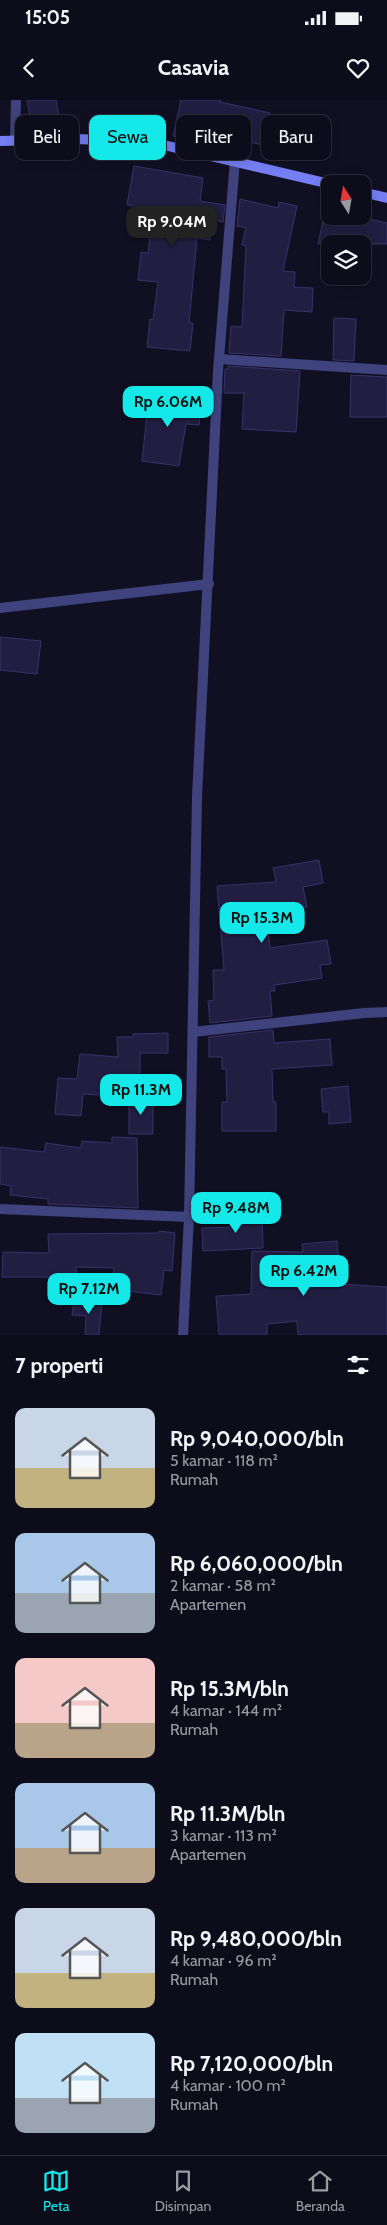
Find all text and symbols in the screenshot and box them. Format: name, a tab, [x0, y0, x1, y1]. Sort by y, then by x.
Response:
text: 15:05	[25, 6, 70, 29]
icon: back	[15, 54, 43, 82]
text: Casavia	[158, 54, 229, 81]
icon: heart	[344, 54, 372, 82]
chip: Beli	[15, 115, 79, 160]
chip: Sewa	[89, 115, 166, 160]
chip: Filter	[176, 115, 251, 160]
chip: Baru	[261, 115, 331, 160]
north arrow	[321, 175, 371, 225]
map controls	[321, 175, 371, 285]
pin: Rp 9.04M	[120, 206, 224, 248]
text: Rp 9.04M	[137, 212, 207, 231]
button: layers	[321, 235, 371, 285]
pin: Rp 6.06M	[116, 386, 220, 428]
text: Rp 6.06M	[134, 392, 202, 411]
pin: Rp 15.3M	[210, 902, 314, 944]
text: Rp 15.3M	[231, 908, 293, 927]
pin: Rp 11.3M	[89, 1074, 193, 1116]
text: Rp 11.3M	[111, 1080, 171, 1099]
pin: Rp 9.48M	[184, 1192, 288, 1234]
text: Rp 9.48M	[202, 1198, 270, 1217]
pin: Rp 6.42M	[252, 1254, 356, 1297]
text: Rp 6.42M	[271, 1261, 337, 1280]
pin: Rp 7.12M	[37, 1272, 141, 1315]
text: Rp 7.12M	[58, 1279, 120, 1298]
icon: filters	[344, 1351, 372, 1379]
text: 7 properti	[15, 1353, 103, 1378]
text: Rp 9,040,000/bln	[170, 1426, 344, 1451]
icon: home	[55, 1428, 115, 1488]
text: 5 kamar · 118 m²	[170, 1451, 278, 1470]
text: Rumah	[170, 1470, 218, 1489]
text: Rp 6,060,000/bln	[170, 1551, 343, 1576]
icon: home	[55, 1553, 115, 1613]
text: 2 kamar · 58 m²	[170, 1576, 276, 1595]
text: Apartemen	[170, 1595, 246, 1614]
text: Rp 15.3M/bln	[170, 1676, 289, 1701]
icon: home	[55, 1678, 115, 1738]
text: 4 kamar · 144 m²	[170, 1701, 282, 1720]
text: Rumah	[170, 1720, 218, 1739]
text: Rp 11.3M/bln	[170, 1801, 285, 1826]
icon: home	[55, 1803, 115, 1863]
text: 3 kamar · 113 m²	[170, 1826, 277, 1845]
text: Apartemen	[170, 1845, 246, 1864]
text: Rp 9,480,000/bln	[170, 1926, 342, 1951]
icon: home	[55, 1928, 115, 1988]
text: 4 kamar · 96 m²	[170, 1951, 277, 1970]
text: Rumah	[170, 1970, 218, 1989]
text: Rp 7,120,000/bln	[170, 2051, 333, 2076]
icon: home	[55, 2053, 115, 2113]
text: 4 kamar · 100 m²	[170, 2076, 286, 2095]
text: Rumah	[170, 2095, 218, 2114]
tab: Peta	[42, 2167, 70, 2215]
tab: Disimpan	[155, 2167, 211, 2215]
tab: Beranda	[296, 2167, 345, 2215]

